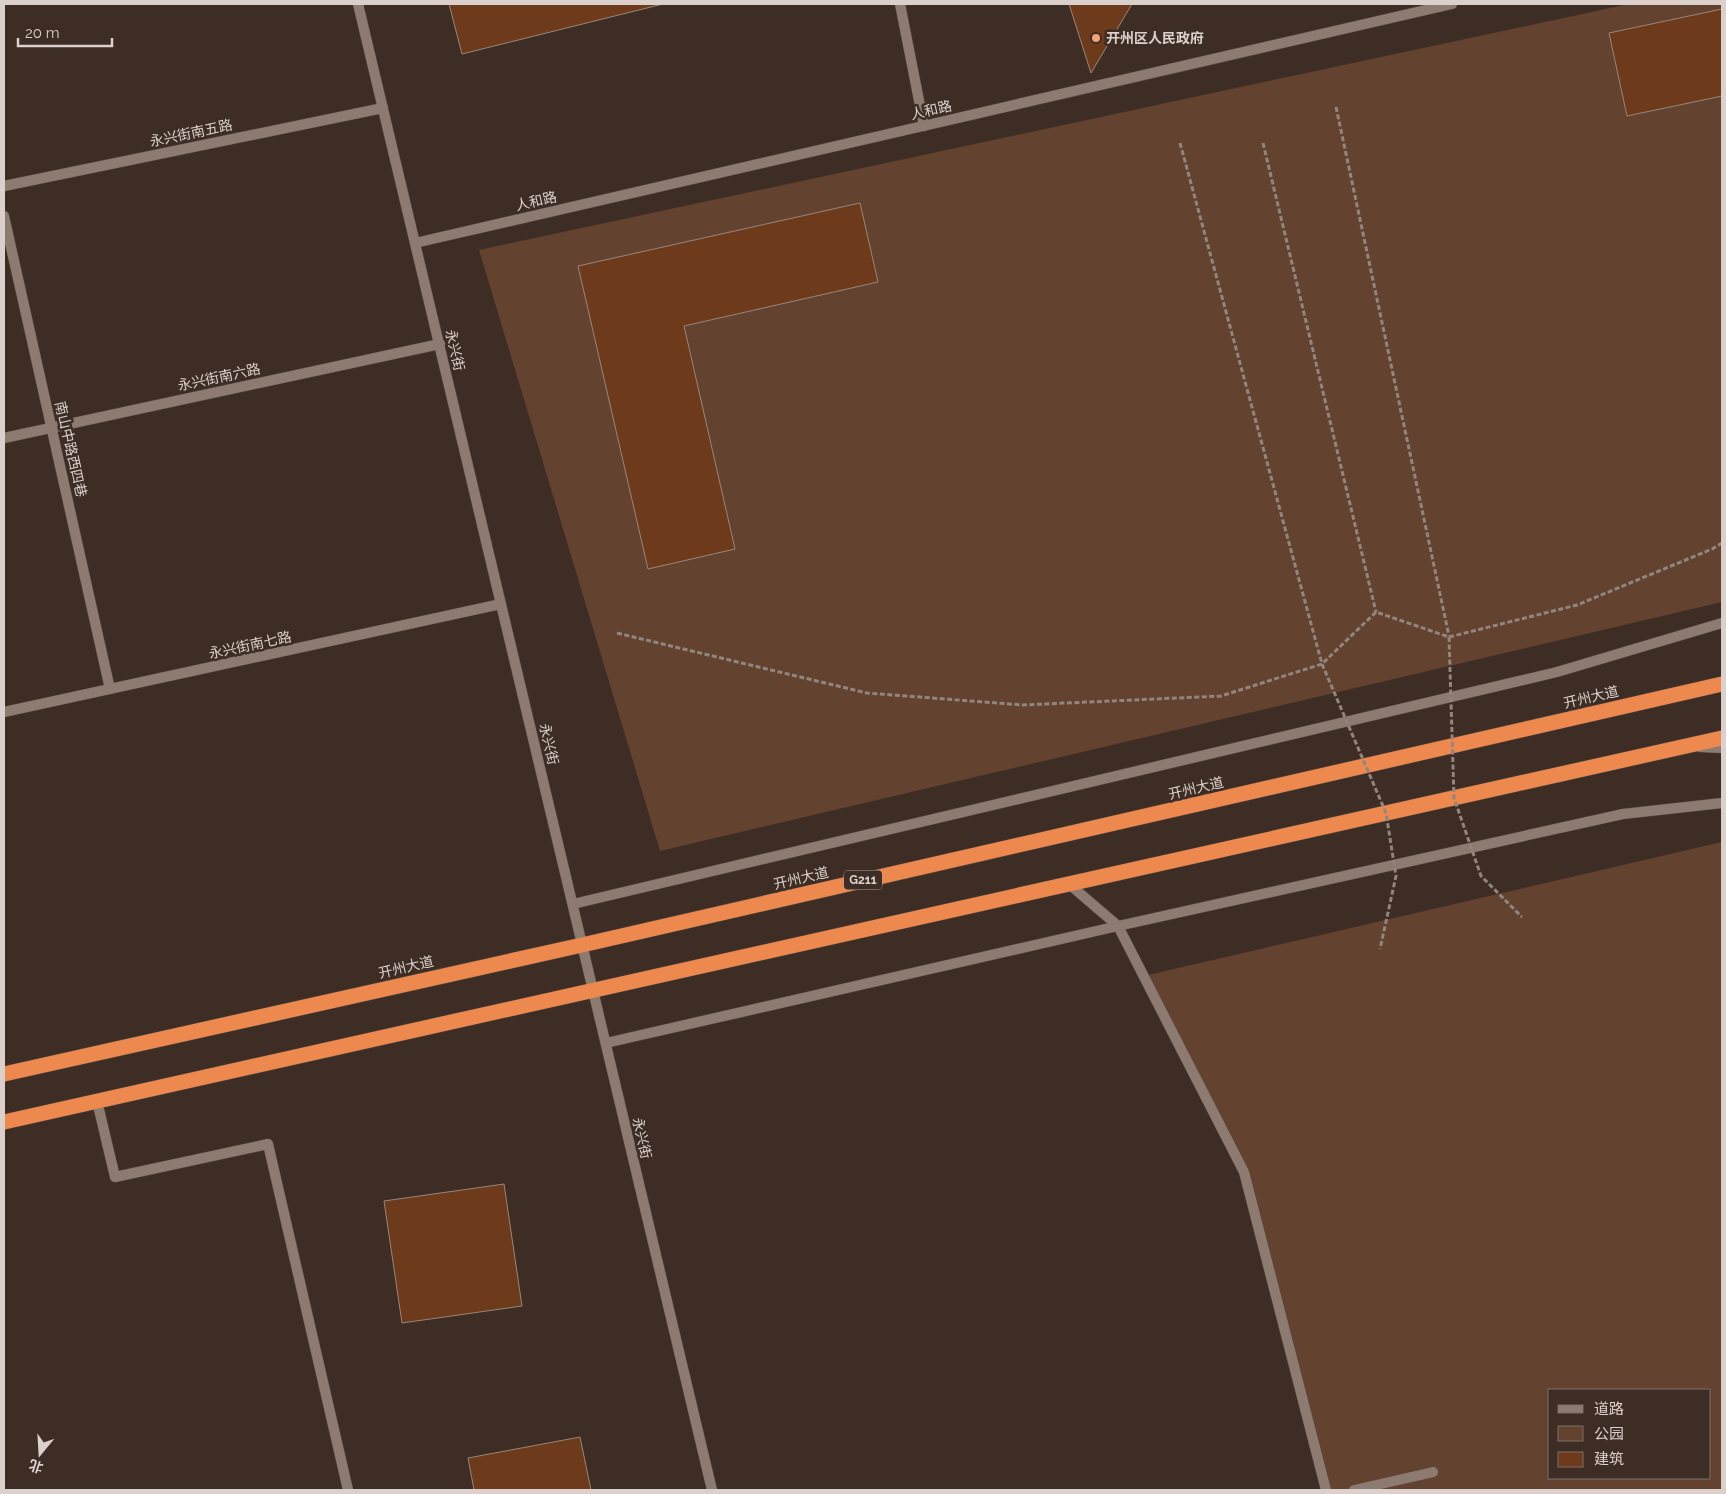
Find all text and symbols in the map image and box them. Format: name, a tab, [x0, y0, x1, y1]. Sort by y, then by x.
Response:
scale bar	[18, 15, 111, 47]
text: 20 m	[25, 24, 60, 42]
place label: 开州区人民政府	[1106, 30, 1204, 46]
marker: 开州区人民政府	[1090, 32, 1102, 44]
street label: 人和路	[909, 97, 953, 123]
street label: 永兴街南五路	[148, 116, 234, 150]
street label: 人和路	[514, 188, 558, 214]
street label: 永兴街	[442, 328, 468, 372]
street label: 永兴街南六路	[176, 360, 262, 394]
street label: 南山中路西四巷	[52, 399, 90, 499]
street label: 永兴街南七路	[207, 628, 293, 662]
street label: 开州大道	[1562, 683, 1620, 711]
street label: 永兴街	[536, 722, 562, 766]
street label: 开州大道	[1167, 774, 1225, 802]
street label: 开州大道	[772, 864, 830, 892]
road number: G211	[844, 870, 882, 890]
street label: 开州大道	[377, 953, 435, 981]
street label: 永兴街	[629, 1116, 655, 1160]
legend	[1548, 1389, 1711, 1479]
text: 道路	[1594, 1400, 1624, 1418]
text: 公园	[1594, 1425, 1624, 1443]
north arrow	[15, 1429, 65, 1479]
text: 建筑	[1594, 1450, 1624, 1468]
text: 北	[27, 1457, 45, 1476]

